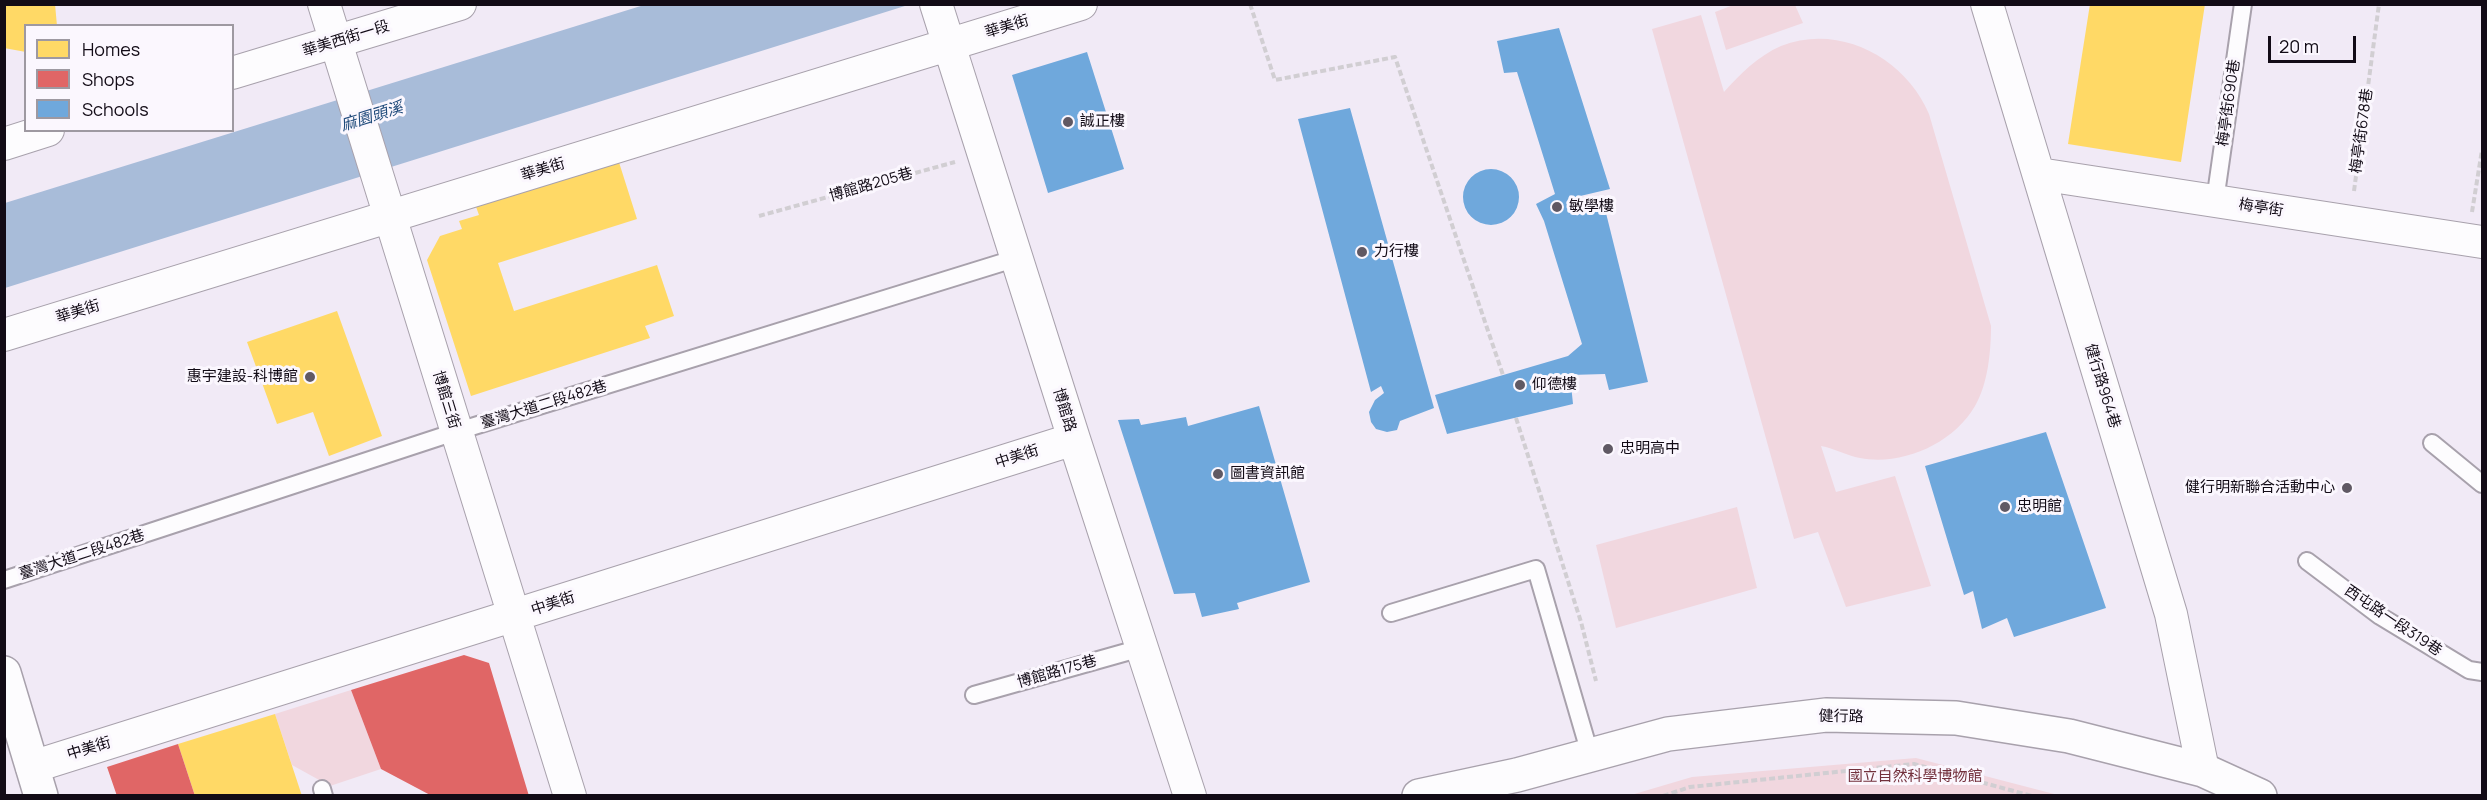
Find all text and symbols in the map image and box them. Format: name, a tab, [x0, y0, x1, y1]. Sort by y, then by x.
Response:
street label: 華美街	[983, 12, 1031, 42]
street label: 華美西街一段	[300, 17, 392, 61]
legend	[24, 24, 234, 132]
scale bar	[2271, 24, 2360, 62]
text: 20 m	[2279, 34, 2319, 58]
text: Homes	[82, 37, 140, 61]
street label: 梅亭街690巷	[2214, 58, 2244, 148]
text: Shops	[82, 67, 134, 91]
street label: 梅亭街678巷	[2347, 87, 2377, 175]
text: Schools	[82, 97, 149, 121]
water label: 麻園頭溪	[339, 98, 405, 136]
place label: 誠正樓	[1080, 113, 1125, 131]
marker: 誠正樓	[1061, 115, 1075, 129]
street label: 華美街	[519, 155, 567, 185]
street label: 博館路205巷	[827, 164, 915, 206]
street label: 梅亭街	[2237, 196, 2285, 220]
place label: 敏學樓	[1569, 198, 1614, 216]
marker: 敏學樓	[1550, 200, 1564, 214]
place label: 力行樓	[1374, 243, 1419, 261]
marker: 力行樓	[1355, 245, 1369, 259]
street label: 華美街	[54, 297, 102, 327]
street label: 健行路964巷	[2081, 342, 2123, 430]
place label: 惠宇建設-科博館	[187, 368, 298, 386]
street label: 博館三街	[429, 369, 463, 431]
marker: 惠宇建設-科博館	[303, 370, 317, 384]
place label: 仰德樓	[1532, 376, 1577, 394]
street label: 臺灣大道二段482巷	[479, 377, 609, 433]
marker: 仰德樓	[1513, 378, 1527, 392]
street label: 博館路	[1049, 386, 1079, 434]
place label: 忠明高中	[1620, 440, 1680, 458]
street label: 中美街	[993, 441, 1041, 473]
marker: 忠明高中	[1601, 442, 1615, 456]
place label: 圖書資訊館	[1230, 465, 1305, 483]
marker: 圖書資訊館	[1211, 467, 1225, 481]
place label: 健行明新聯合活動中心	[2185, 479, 2335, 497]
marker: 健行明新聯合活動中心	[2340, 481, 2354, 495]
place label: 忠明館	[2017, 498, 2062, 516]
marker: 忠明館	[1998, 500, 2012, 514]
street label: 臺灣大道二段482巷	[17, 526, 147, 584]
street label: 西屯路一段319巷	[2341, 582, 2445, 660]
street label: 中美街	[529, 588, 577, 620]
street label: 博館路175巷	[1015, 652, 1099, 692]
street label: 健行路	[1818, 708, 1864, 726]
street label: 中美街	[65, 734, 113, 764]
park label: 國立自然科學博物館	[1848, 768, 1982, 786]

